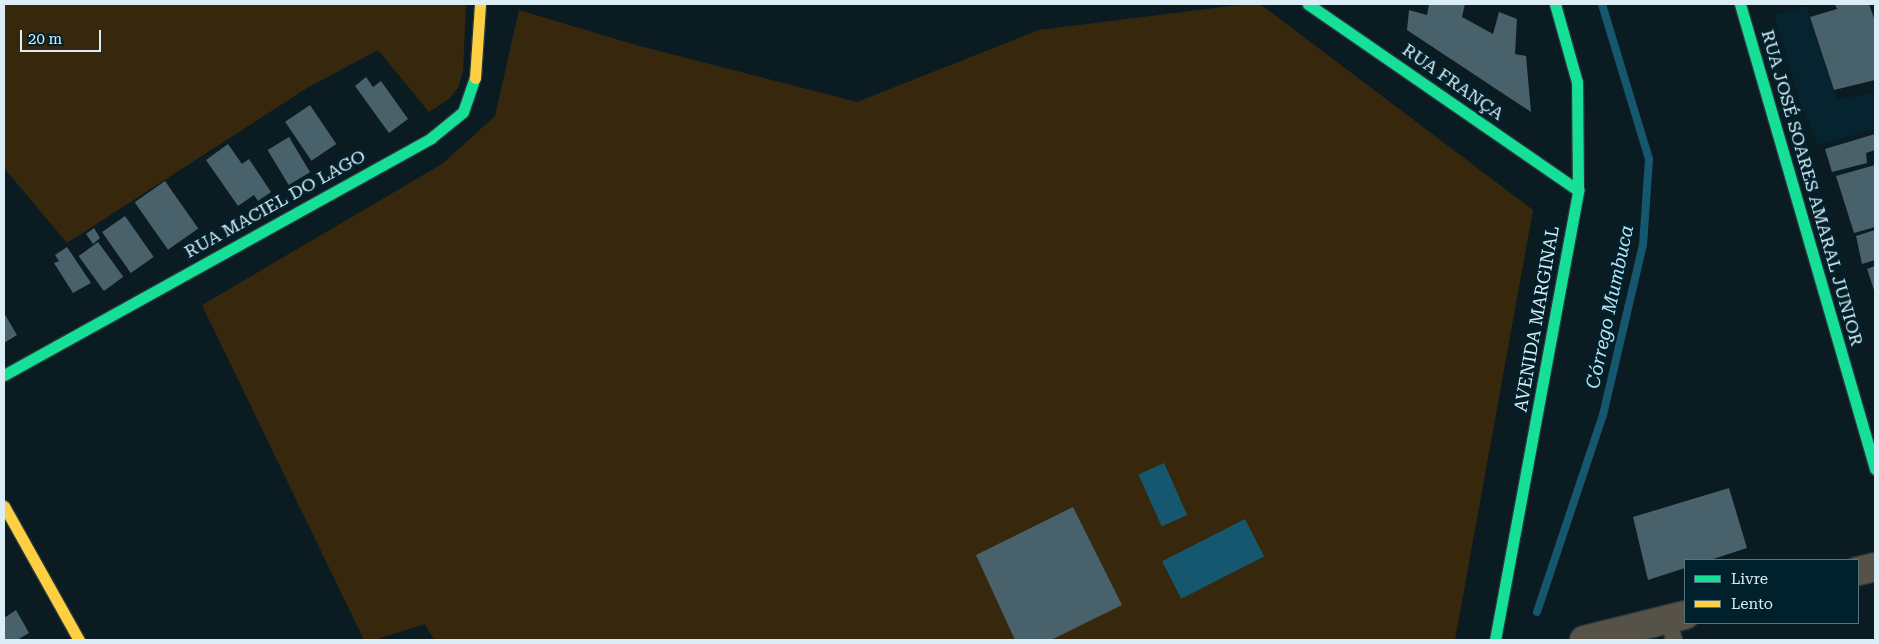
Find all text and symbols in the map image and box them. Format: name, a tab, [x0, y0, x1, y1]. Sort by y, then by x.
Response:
scale bar	[22, 20, 104, 52]
street label: RUA JOSÉ SOARES AMARAL JUNIOR	[1756, 27, 1868, 349]
text: 20 m	[28, 30, 62, 48]
street label: RUA FRANÇA	[1398, 39, 1508, 125]
street label: RUA MACIEL DO LAGO	[181, 145, 369, 263]
water label: Córrego Mumbuca	[1582, 223, 1638, 391]
street label: AVENIDA MARGINAL	[1510, 224, 1564, 414]
legend	[1684, 559, 1859, 624]
text: Livre	[1731, 570, 1768, 588]
text: Lento	[1731, 595, 1773, 613]

